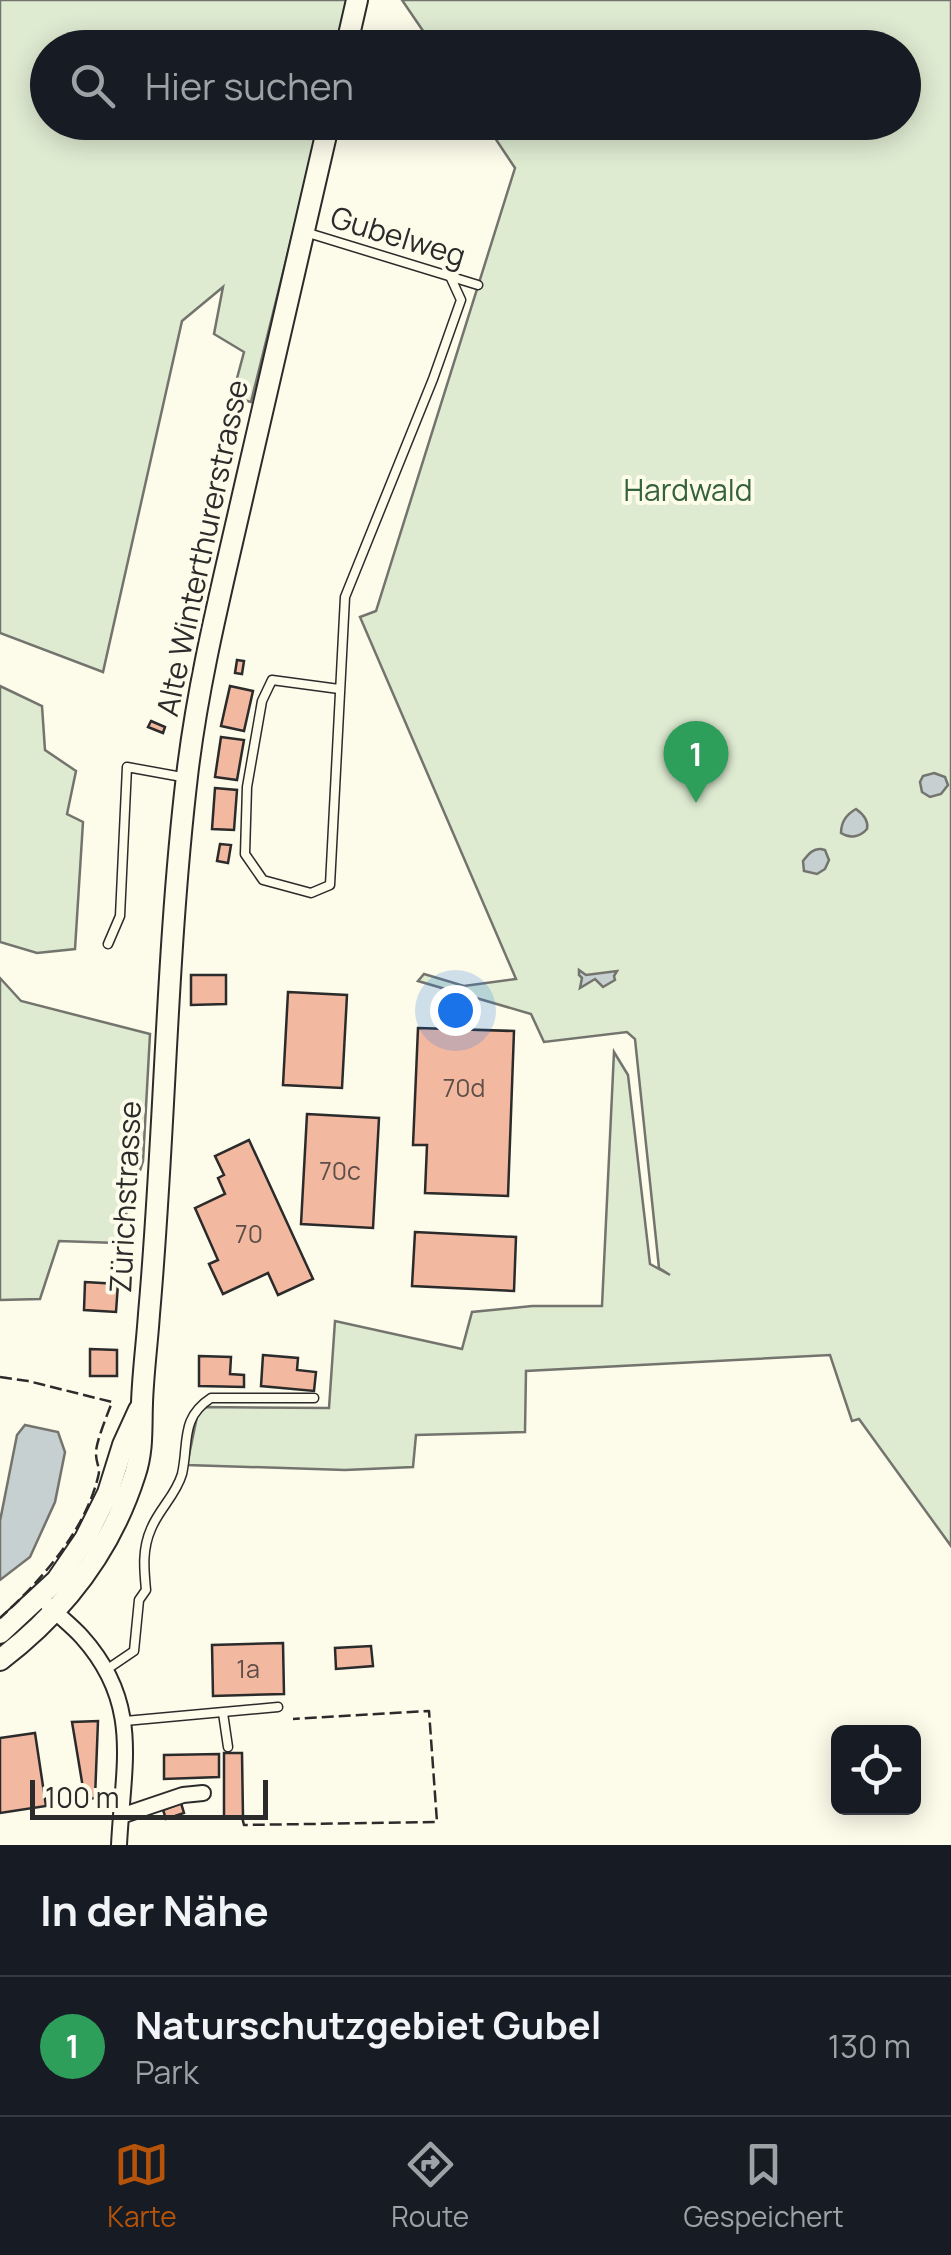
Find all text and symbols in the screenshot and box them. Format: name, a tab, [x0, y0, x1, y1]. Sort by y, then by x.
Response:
search box	[30, 30, 921, 140]
icon: search	[65, 58, 120, 113]
text: Hier suchen	[145, 59, 354, 111]
street label: Gubelweg	[326, 196, 471, 275]
street label: Alte Winterthurerstrasse	[146, 376, 257, 720]
park label: Hardwald	[623, 469, 753, 510]
pin: 1	[664, 720, 728, 803]
your location	[430, 985, 481, 1036]
house number: 70d	[443, 1070, 485, 1105]
street label: Zürichstrasse	[99, 1100, 150, 1294]
house number: 70c	[319, 1153, 361, 1188]
house number: 70	[235, 1216, 263, 1251]
house number: 1a	[236, 1651, 260, 1686]
map controls	[831, 1725, 921, 1815]
button: locate	[831, 1725, 921, 1815]
scale bar	[30, 1775, 268, 1820]
text: 100 m	[45, 1778, 119, 1816]
text: In der Nähe	[40, 1881, 269, 1939]
text: Naturschutzgebiet Gubel	[135, 1998, 601, 2050]
text: 1	[65, 2024, 80, 2068]
text: 130 m	[828, 2024, 911, 2068]
text: Park	[135, 2050, 199, 2094]
tab: Karte	[107, 2137, 177, 2235]
tab: Route	[391, 2137, 469, 2235]
tab: Gespeichert	[684, 2137, 844, 2235]

